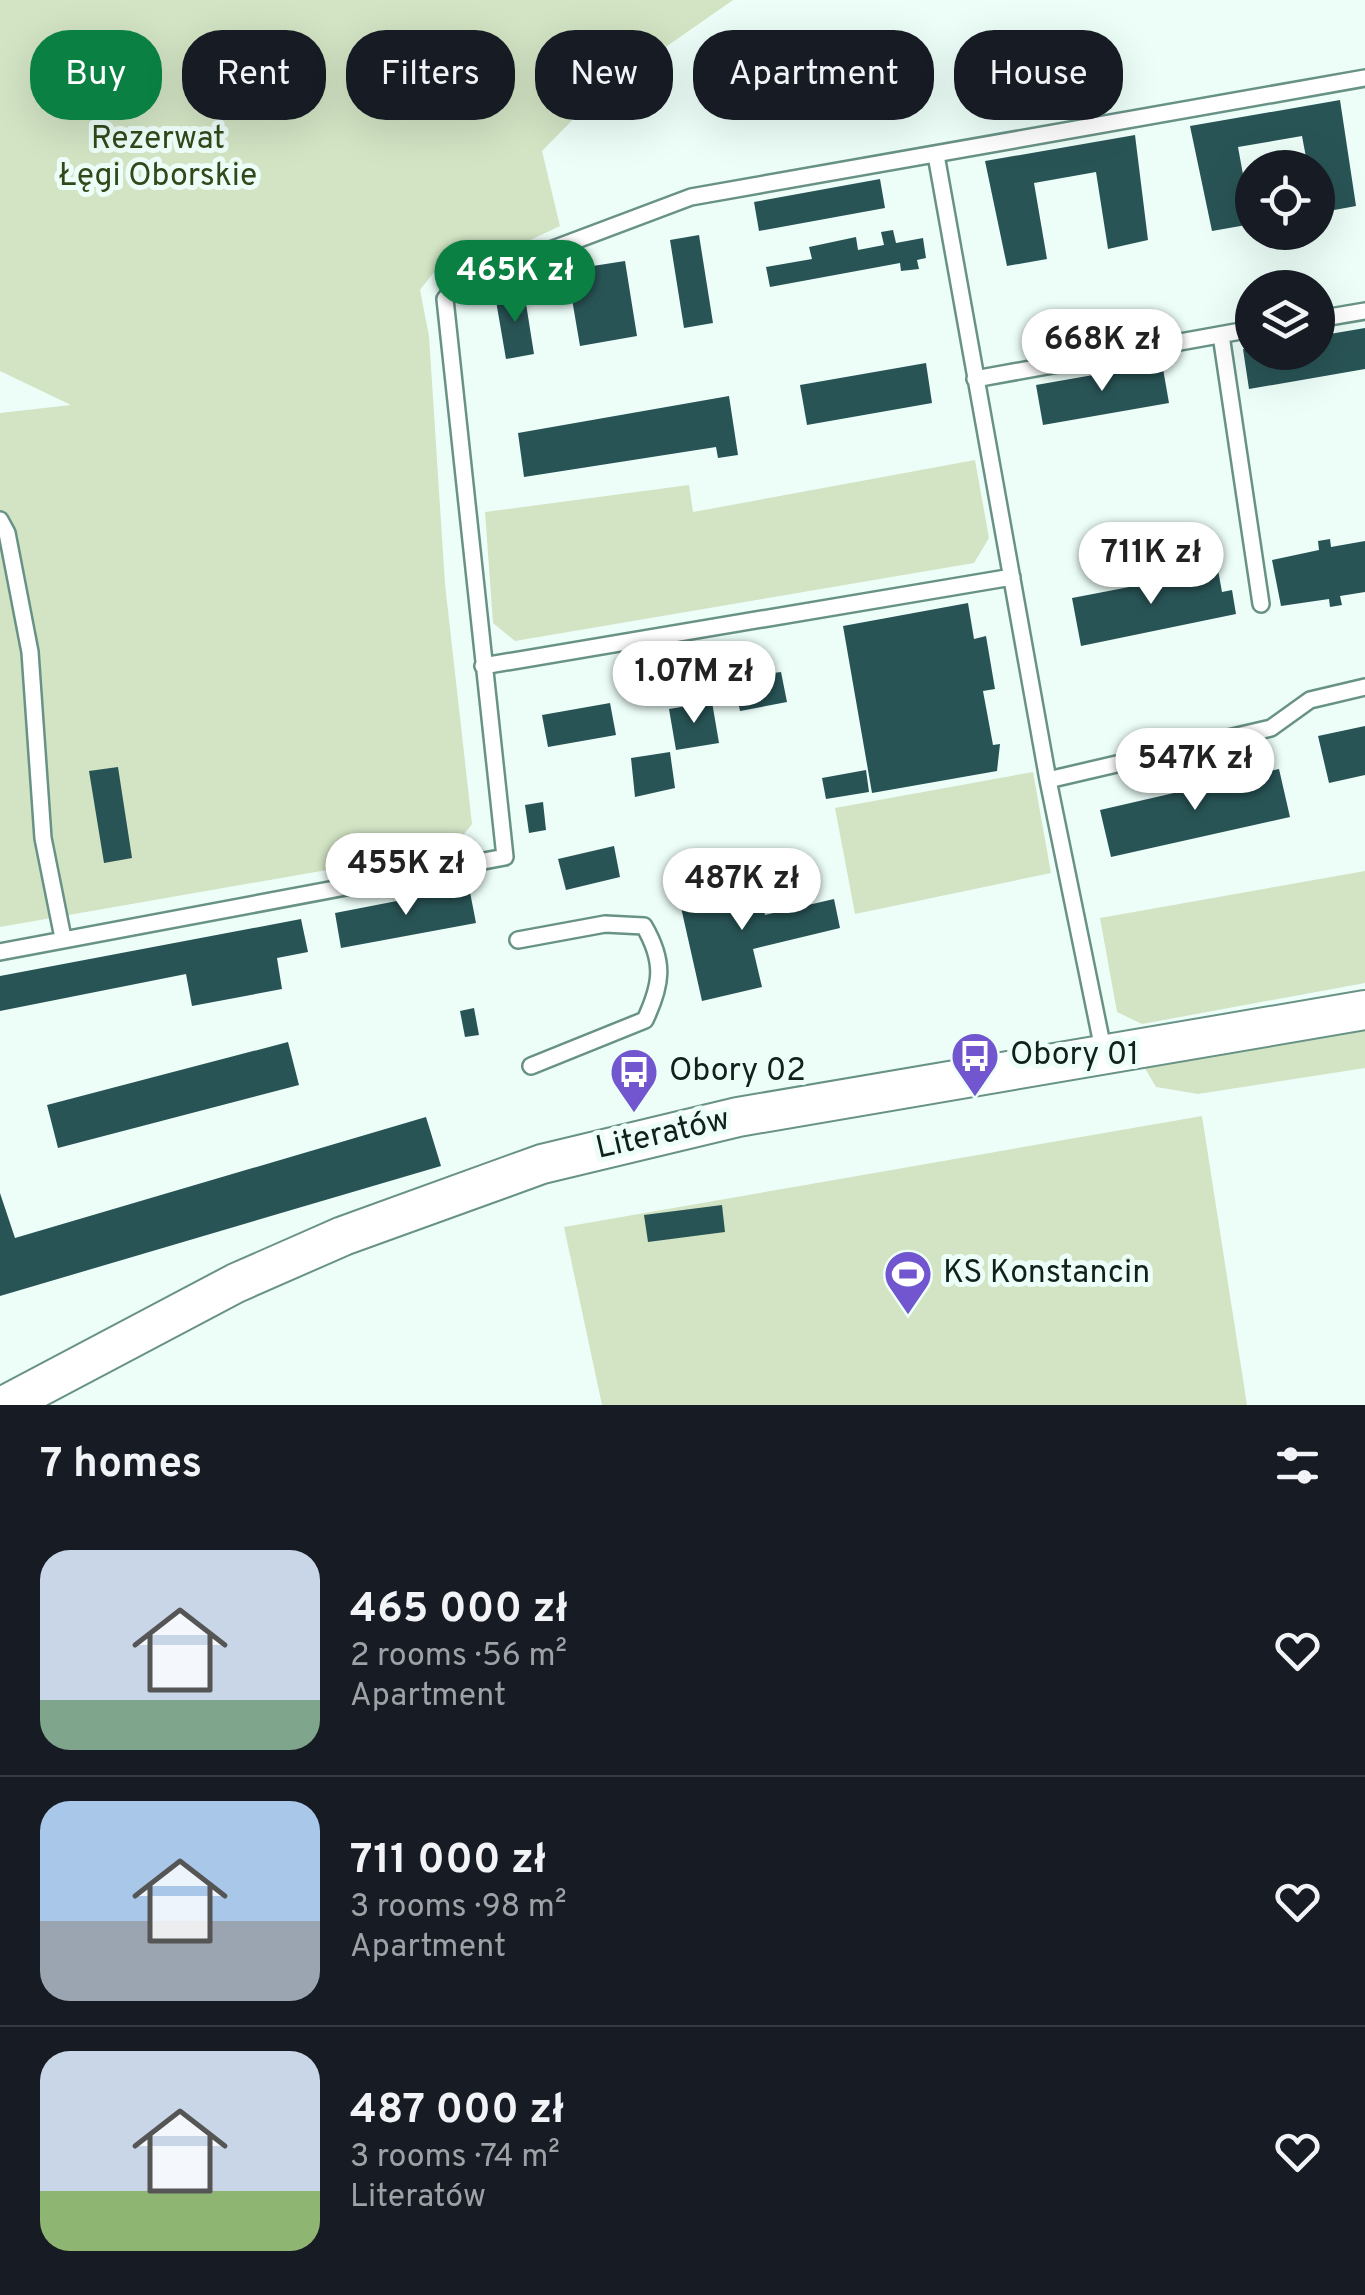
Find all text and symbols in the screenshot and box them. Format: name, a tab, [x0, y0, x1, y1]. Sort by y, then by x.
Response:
chip: Buy	[30, 30, 162, 120]
chip: Rent	[182, 30, 326, 120]
chip: Filters	[346, 30, 515, 120]
chip: New	[535, 30, 673, 120]
chip: Apartment	[693, 30, 934, 120]
chip: House	[954, 30, 1123, 120]
park label: Rezerwat Łęgi Oborskie	[59, 120, 257, 197]
map controls	[1235, 150, 1335, 370]
button: locate	[1235, 150, 1335, 250]
pin: 465K zł	[423, 240, 607, 325]
text: 465K zł	[456, 252, 574, 292]
button: layers	[1235, 270, 1335, 370]
pin: 668K zł	[1010, 309, 1194, 394]
text: 668K zł	[1044, 321, 1160, 361]
pin: 711K zł	[1059, 522, 1243, 607]
text: 711K zł	[1101, 534, 1201, 574]
pin: 1.07M zł	[591, 641, 797, 726]
text: 1.07M zł	[635, 653, 753, 693]
pin: 547K zł	[1103, 728, 1287, 813]
text: 547K zł	[1137, 740, 1253, 780]
pin: 455K zł	[314, 833, 498, 918]
text: 455K zł	[347, 845, 465, 885]
pin: 487K zł	[650, 848, 834, 933]
text: 487K zł	[685, 860, 799, 900]
bus stop icon: Obory 01	[949, 1030, 1001, 1098]
place label: Obory 01	[1010, 1036, 1139, 1076]
bus stop icon: Obory 02	[608, 1046, 660, 1114]
place label: Obory 02	[669, 1052, 806, 1092]
street label: Literatów	[592, 1100, 734, 1170]
sports icon: KS Konstancin	[882, 1248, 934, 1316]
place label: KS Konstancin	[943, 1254, 1150, 1294]
icon: filters	[1270, 1438, 1325, 1493]
text: 7 homes	[40, 1439, 202, 1492]
text: 465 000 zł	[350, 1584, 568, 1637]
icon: home	[120, 1590, 240, 1710]
icon: heart	[1270, 1623, 1325, 1678]
text: 2 rooms · 56 m²	[350, 1637, 567, 1677]
text: Apartment	[350, 1677, 506, 1717]
text: 711 000 zł	[350, 1835, 546, 1888]
icon: home	[120, 1841, 240, 1961]
icon: heart	[1270, 1874, 1325, 1929]
text: 3 rooms · 98 m²	[350, 1888, 567, 1928]
text: Apartment	[350, 1928, 506, 1968]
text: 487 000 zł	[350, 2085, 564, 2138]
icon: home	[120, 2091, 240, 2211]
icon: heart	[1270, 2124, 1325, 2179]
text: 3 rooms · 74 m²	[350, 2138, 560, 2178]
text: Literatów	[350, 2178, 486, 2218]

